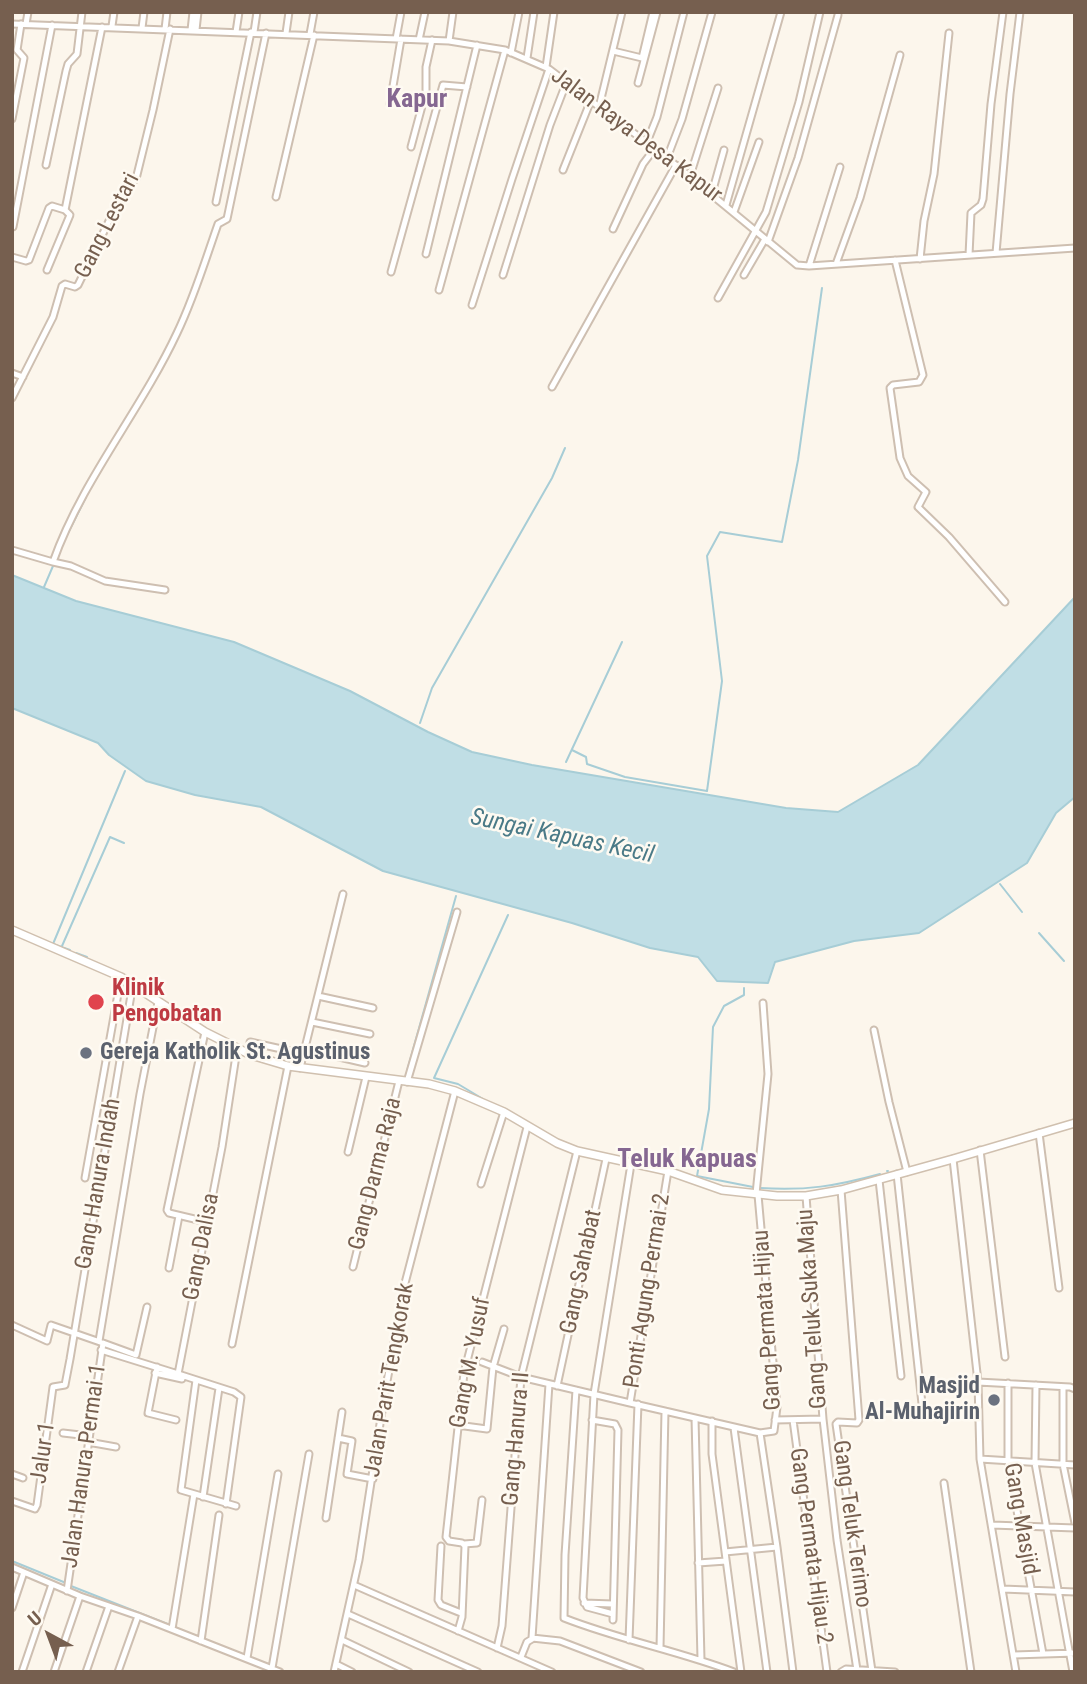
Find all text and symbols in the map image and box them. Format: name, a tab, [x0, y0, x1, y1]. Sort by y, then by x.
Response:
street label: Jalan Raya Desa Kapur	[545, 63, 727, 209]
district label: Kapur	[387, 84, 447, 116]
street label: Gang Lestari	[70, 169, 146, 283]
water label: Sungai Kapuas Kecil	[468, 804, 656, 870]
place label: Klinik Pengobatan	[112, 975, 222, 1029]
marker: Klinik Pengobatan	[86, 992, 106, 1012]
place label: Gereja Katholik St. Agustinus	[100, 1039, 370, 1067]
marker: Gereja Katholik St. Agustinus	[78, 1045, 94, 1061]
street label: Gang Darma Raja	[344, 1095, 408, 1253]
street label: Gang Hanura Indah	[70, 1096, 128, 1272]
district label: Teluk Kapuas	[617, 1144, 757, 1176]
street label: Gang Dalisa	[178, 1191, 226, 1303]
street label: Ponti Agung Permai 2	[619, 1192, 677, 1390]
street label: Gang Sahabat	[555, 1207, 609, 1337]
street label: Gang Teluk Suka Maju	[792, 1208, 834, 1410]
street label: Gang Permata Hijau	[748, 1229, 788, 1411]
street label: Jalan Parit Tengkorak	[359, 1281, 421, 1479]
street label: Gang M. Yusuf	[445, 1295, 497, 1431]
street label: Jalan Hanura Permai 1	[57, 1362, 113, 1570]
street label: Gang Hanura II	[497, 1371, 537, 1507]
place label: Masjid Al-Muhajirin	[865, 1373, 980, 1427]
marker: Masjid Al-Muhajirin	[986, 1392, 1002, 1408]
street label: Jalur 1	[26, 1420, 62, 1486]
street label: Gang Teluk Terimo	[826, 1438, 876, 1610]
street label: Gang Permata Hijau 2	[783, 1446, 837, 1646]
street label: Gang Masjid	[997, 1461, 1043, 1577]
north arrow	[14, 1600, 84, 1670]
text: U	[23, 1607, 47, 1631]

